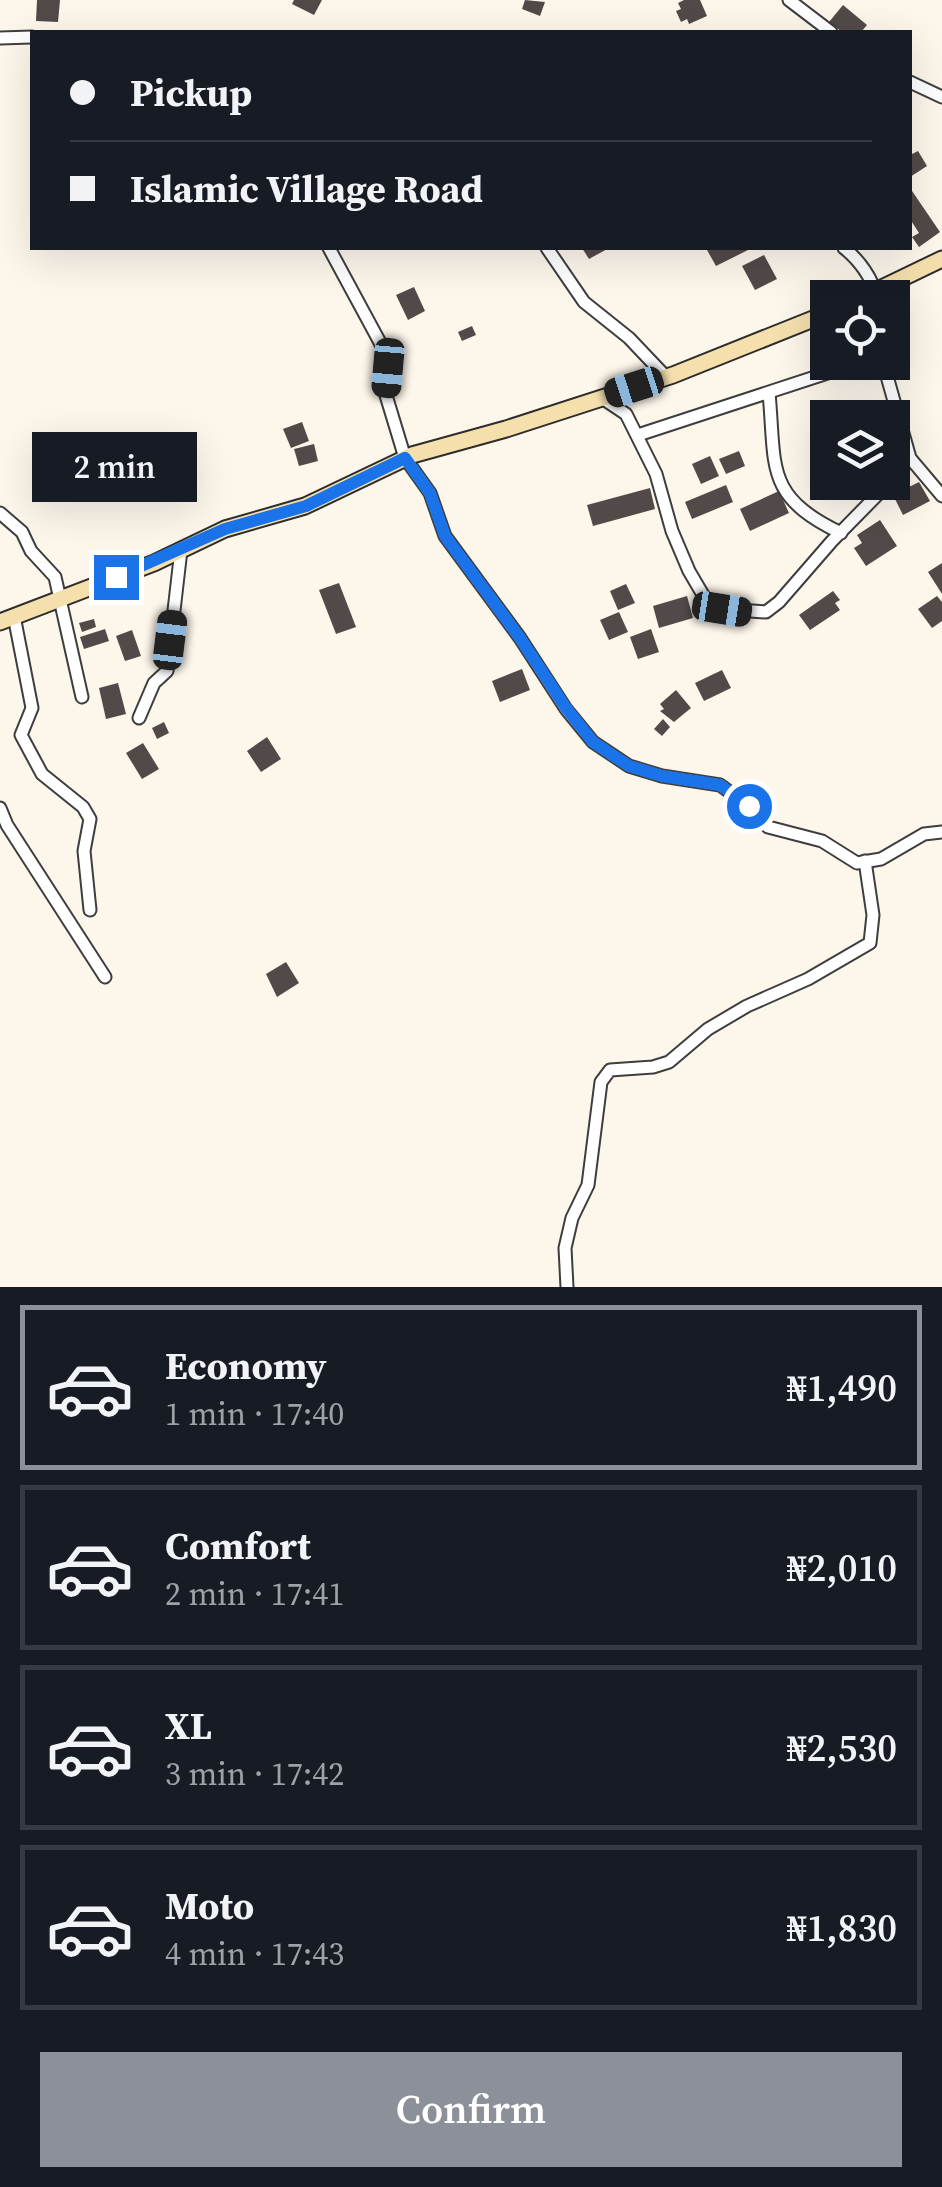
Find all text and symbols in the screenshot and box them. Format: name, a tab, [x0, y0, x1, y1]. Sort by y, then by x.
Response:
text: Pickup	[130, 67, 252, 119]
text: Islamic Village Road	[130, 163, 483, 215]
map controls	[810, 280, 910, 500]
button: locate	[810, 280, 910, 380]
car	[370, 337, 406, 399]
car	[601, 363, 667, 411]
button: layers	[810, 400, 910, 500]
callout: 2 min	[34, 432, 198, 502]
text: 2 min	[73, 445, 156, 489]
route end	[94, 555, 139, 600]
car	[690, 589, 754, 629]
car	[151, 608, 189, 672]
route start	[727, 784, 772, 829]
text: Economy	[165, 1340, 327, 1392]
icon: car	[45, 1343, 135, 1433]
text: ₦1,490	[787, 1362, 897, 1414]
text: 1 min · 17:40	[165, 1392, 344, 1436]
text: Comfort	[165, 1520, 311, 1572]
icon: car	[45, 1523, 135, 1613]
text: ₦2,010	[787, 1542, 897, 1594]
text: 2 min · 17:41	[165, 1572, 344, 1616]
text: XL	[165, 1700, 212, 1752]
icon: car	[45, 1703, 135, 1793]
text: ₦2,530	[787, 1722, 897, 1774]
text: 3 min · 17:42	[165, 1752, 344, 1796]
text: Moto	[165, 1880, 254, 1932]
icon: car	[45, 1883, 135, 1973]
text: ₦1,830	[787, 1902, 897, 1954]
text: 4 min · 17:43	[165, 1932, 344, 1976]
button: Confirm	[40, 2052, 902, 2167]

